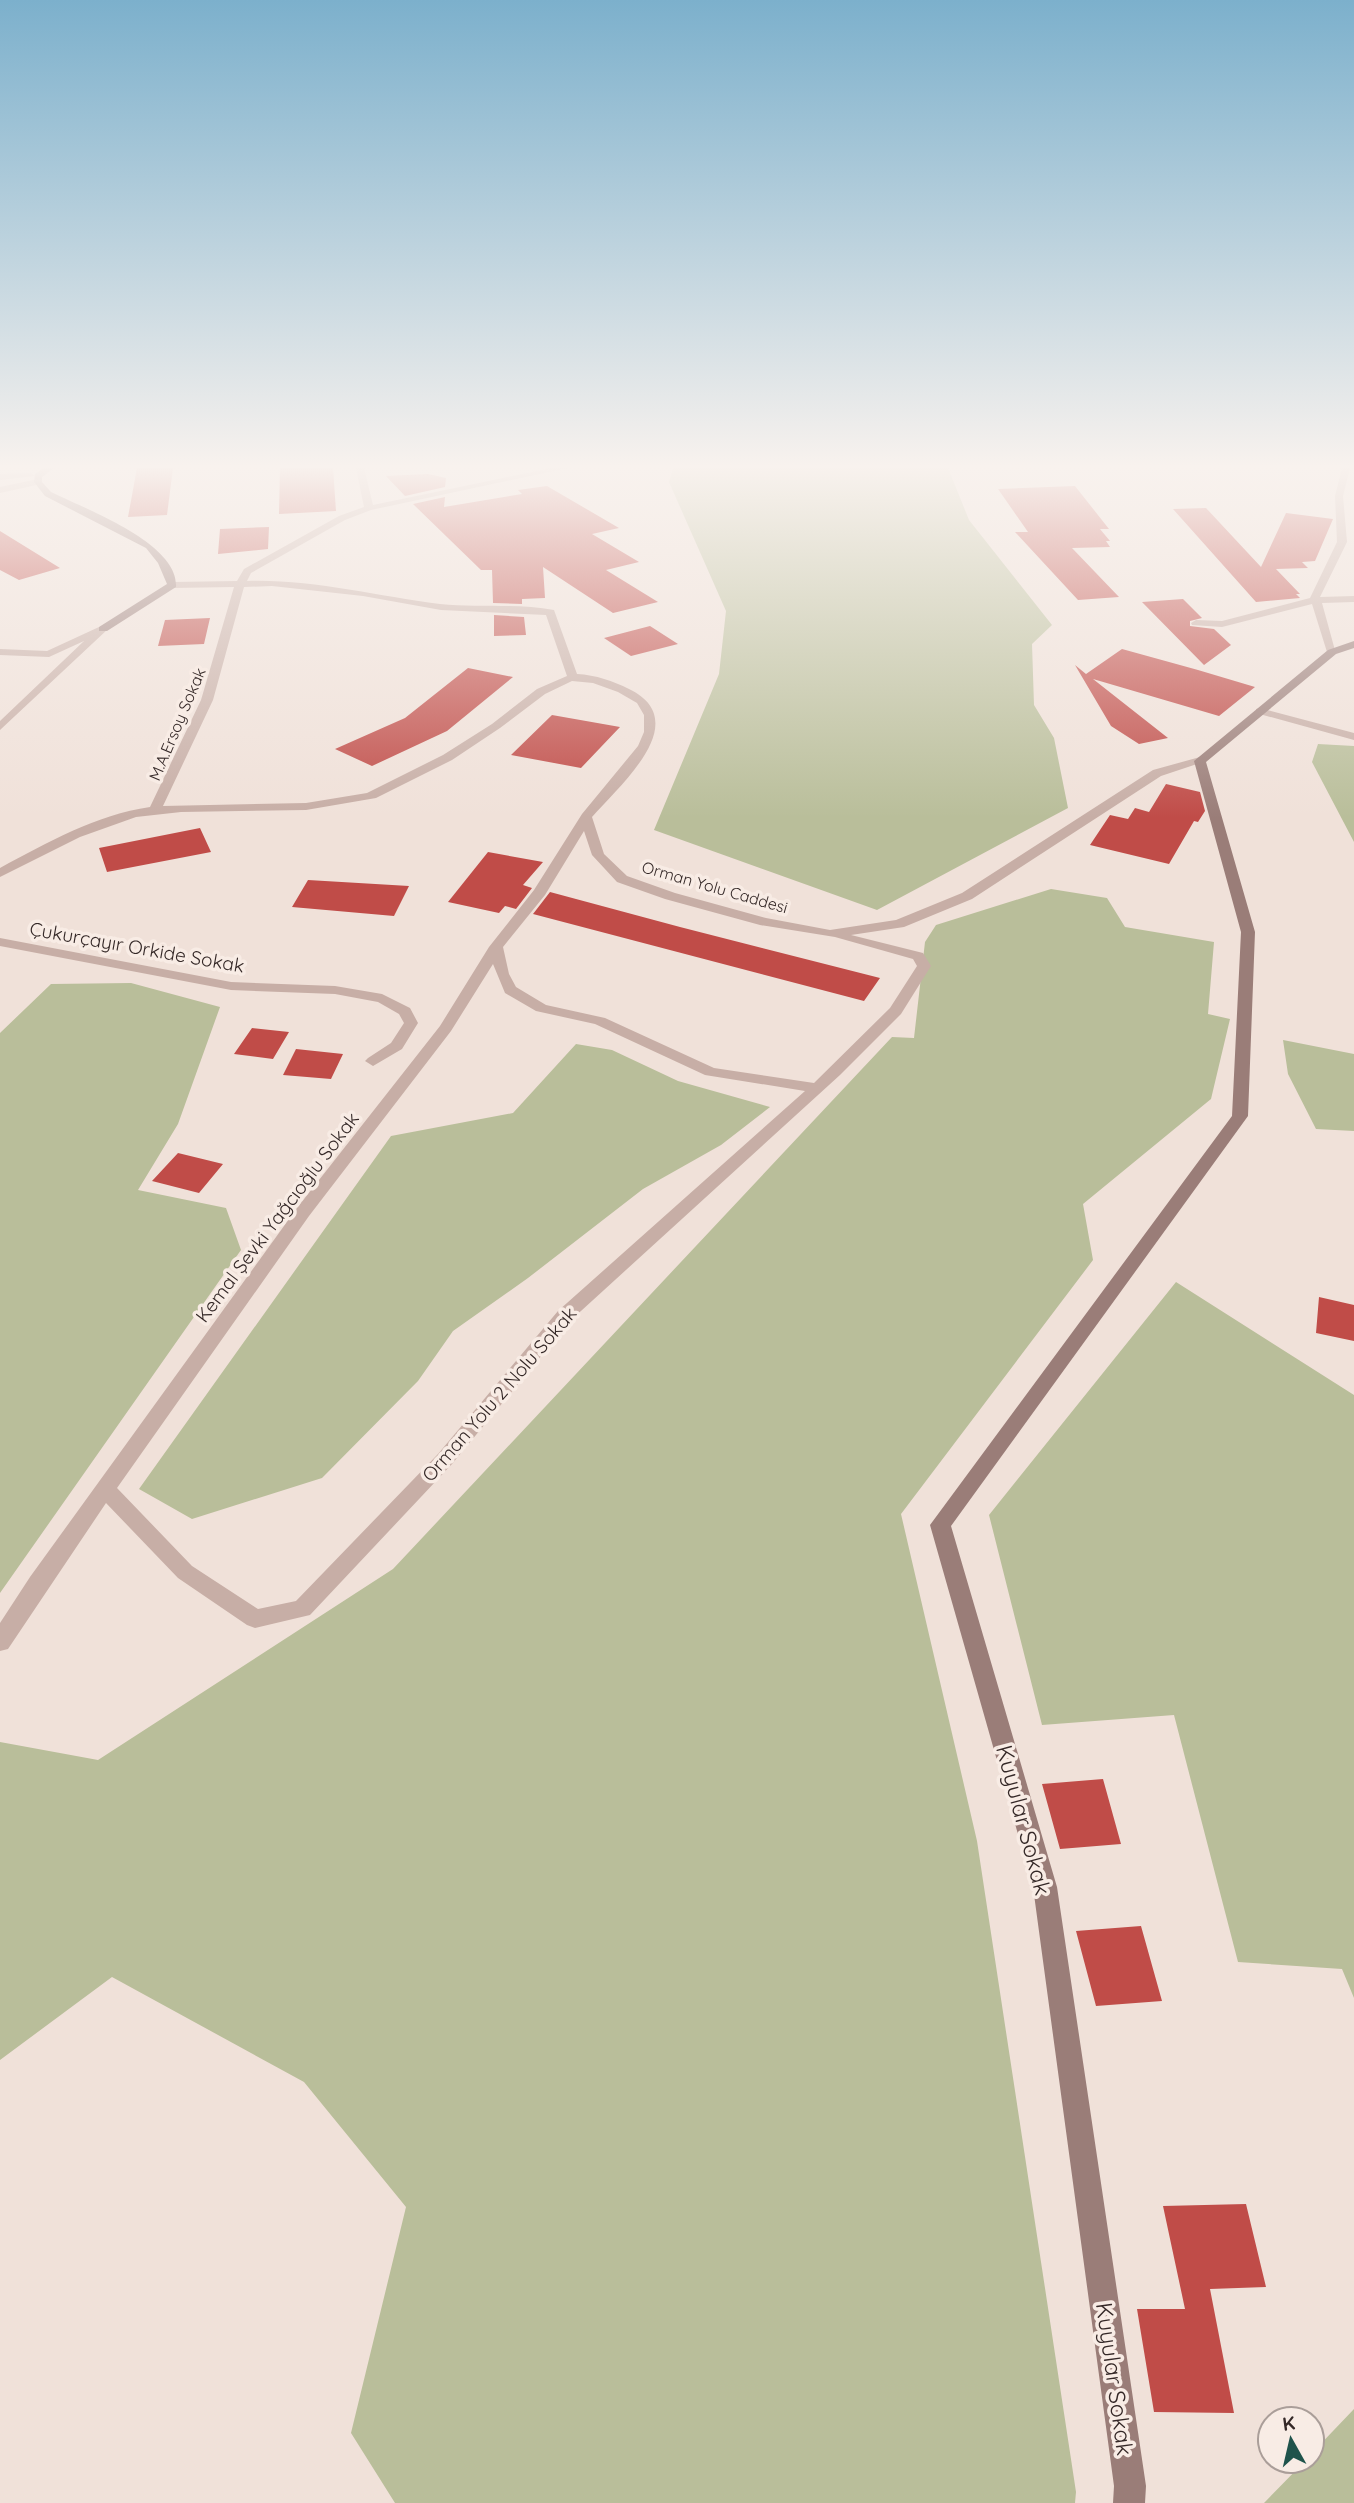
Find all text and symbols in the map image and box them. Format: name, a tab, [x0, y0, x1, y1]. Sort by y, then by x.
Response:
street label: M.A.Ersoy Sokak	[144, 665, 210, 783]
street label: Orman Yolu Caddesi	[640, 857, 790, 917]
street label: Çukurçayır Orkide Sokak	[28, 916, 246, 978]
street label: Kemal Şevki Yağcıoğlu Sokak	[190, 1107, 364, 1327]
street label: Orman Yolu 2 Nolu Sokak	[417, 1302, 581, 1486]
street label: Kuyular Sokak	[990, 1742, 1058, 1898]
street label: Kuyular Sokak	[1090, 2301, 1140, 2457]
north arrow	[1256, 2405, 1326, 2475]
text: K	[1281, 2410, 1296, 2436]

